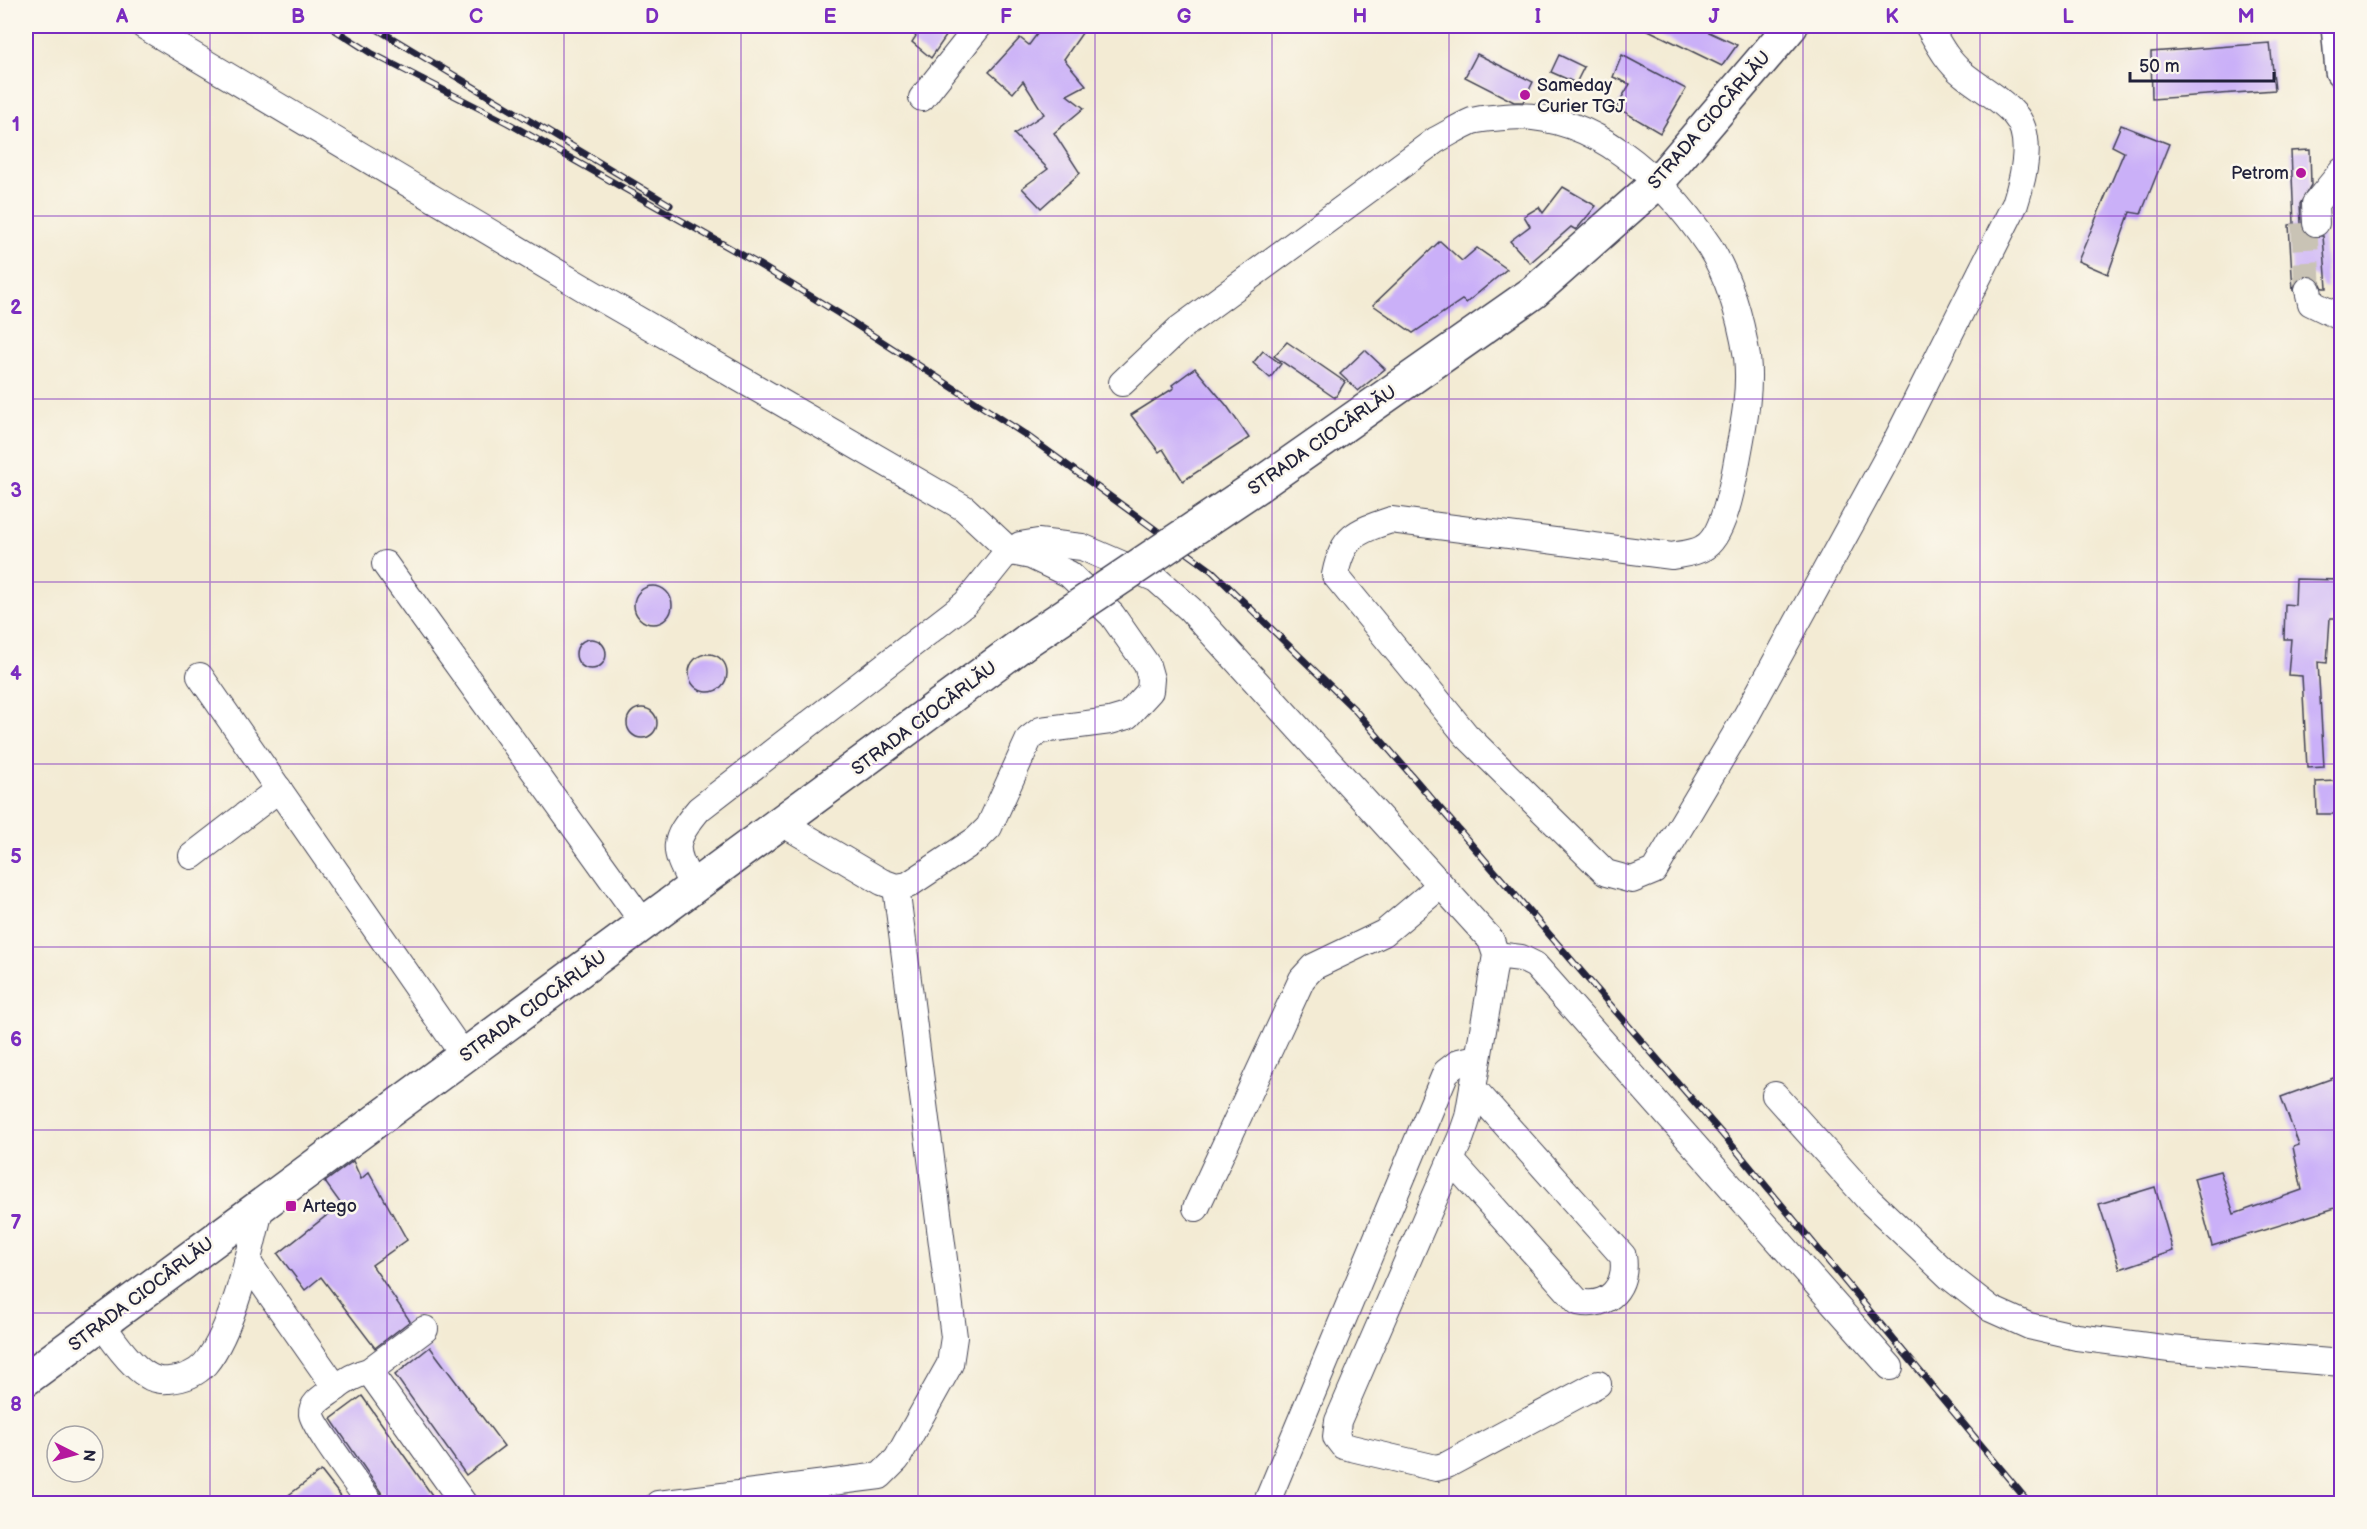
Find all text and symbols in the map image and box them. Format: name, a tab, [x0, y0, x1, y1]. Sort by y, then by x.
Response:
text: A	[115, 5, 129, 29]
text: B	[291, 5, 305, 29]
text: C	[469, 5, 483, 29]
text: D	[645, 5, 659, 29]
text: E	[824, 5, 837, 29]
text: F	[1000, 5, 1012, 29]
text: G	[1177, 5, 1192, 29]
text: H	[1353, 5, 1367, 29]
text: I	[1535, 5, 1541, 29]
text: J	[1709, 5, 1721, 29]
text: K	[1885, 5, 1899, 29]
text: L	[2062, 5, 2074, 29]
text: M	[2237, 5, 2255, 29]
scale bar	[2130, 45, 2274, 83]
street label: STRADA CIOCÂRLĂU	[1642, 46, 1775, 194]
text: 50 m	[2139, 56, 2180, 77]
place label: Sameday Curier TGJ	[1537, 75, 1625, 117]
marker: Sameday Curier TGJ	[1518, 88, 1532, 102]
text: 1	[12, 113, 20, 137]
place label: Petrom	[2231, 163, 2289, 184]
marker: Petrom	[2294, 166, 2308, 180]
text: 2	[10, 296, 22, 320]
street label: STRADA CIOCÂRLĂU	[1243, 380, 1400, 499]
text: 3	[10, 479, 22, 503]
street label: STRADA CIOCÂRLĂU	[847, 655, 1001, 780]
text: 4	[10, 662, 22, 686]
text: 5	[10, 845, 22, 869]
street label: STRADA CIOCÂRLĂU	[455, 945, 611, 1067]
text: 6	[10, 1028, 22, 1052]
place label: Artego	[303, 1196, 357, 1217]
marker: Artego	[284, 1199, 298, 1213]
text: 7	[10, 1211, 22, 1235]
street label: STRADA CIOCÂRLĂU	[64, 1231, 218, 1356]
text: 8	[10, 1393, 22, 1417]
north arrow	[45, 1424, 105, 1484]
text: N	[78, 1448, 99, 1462]

